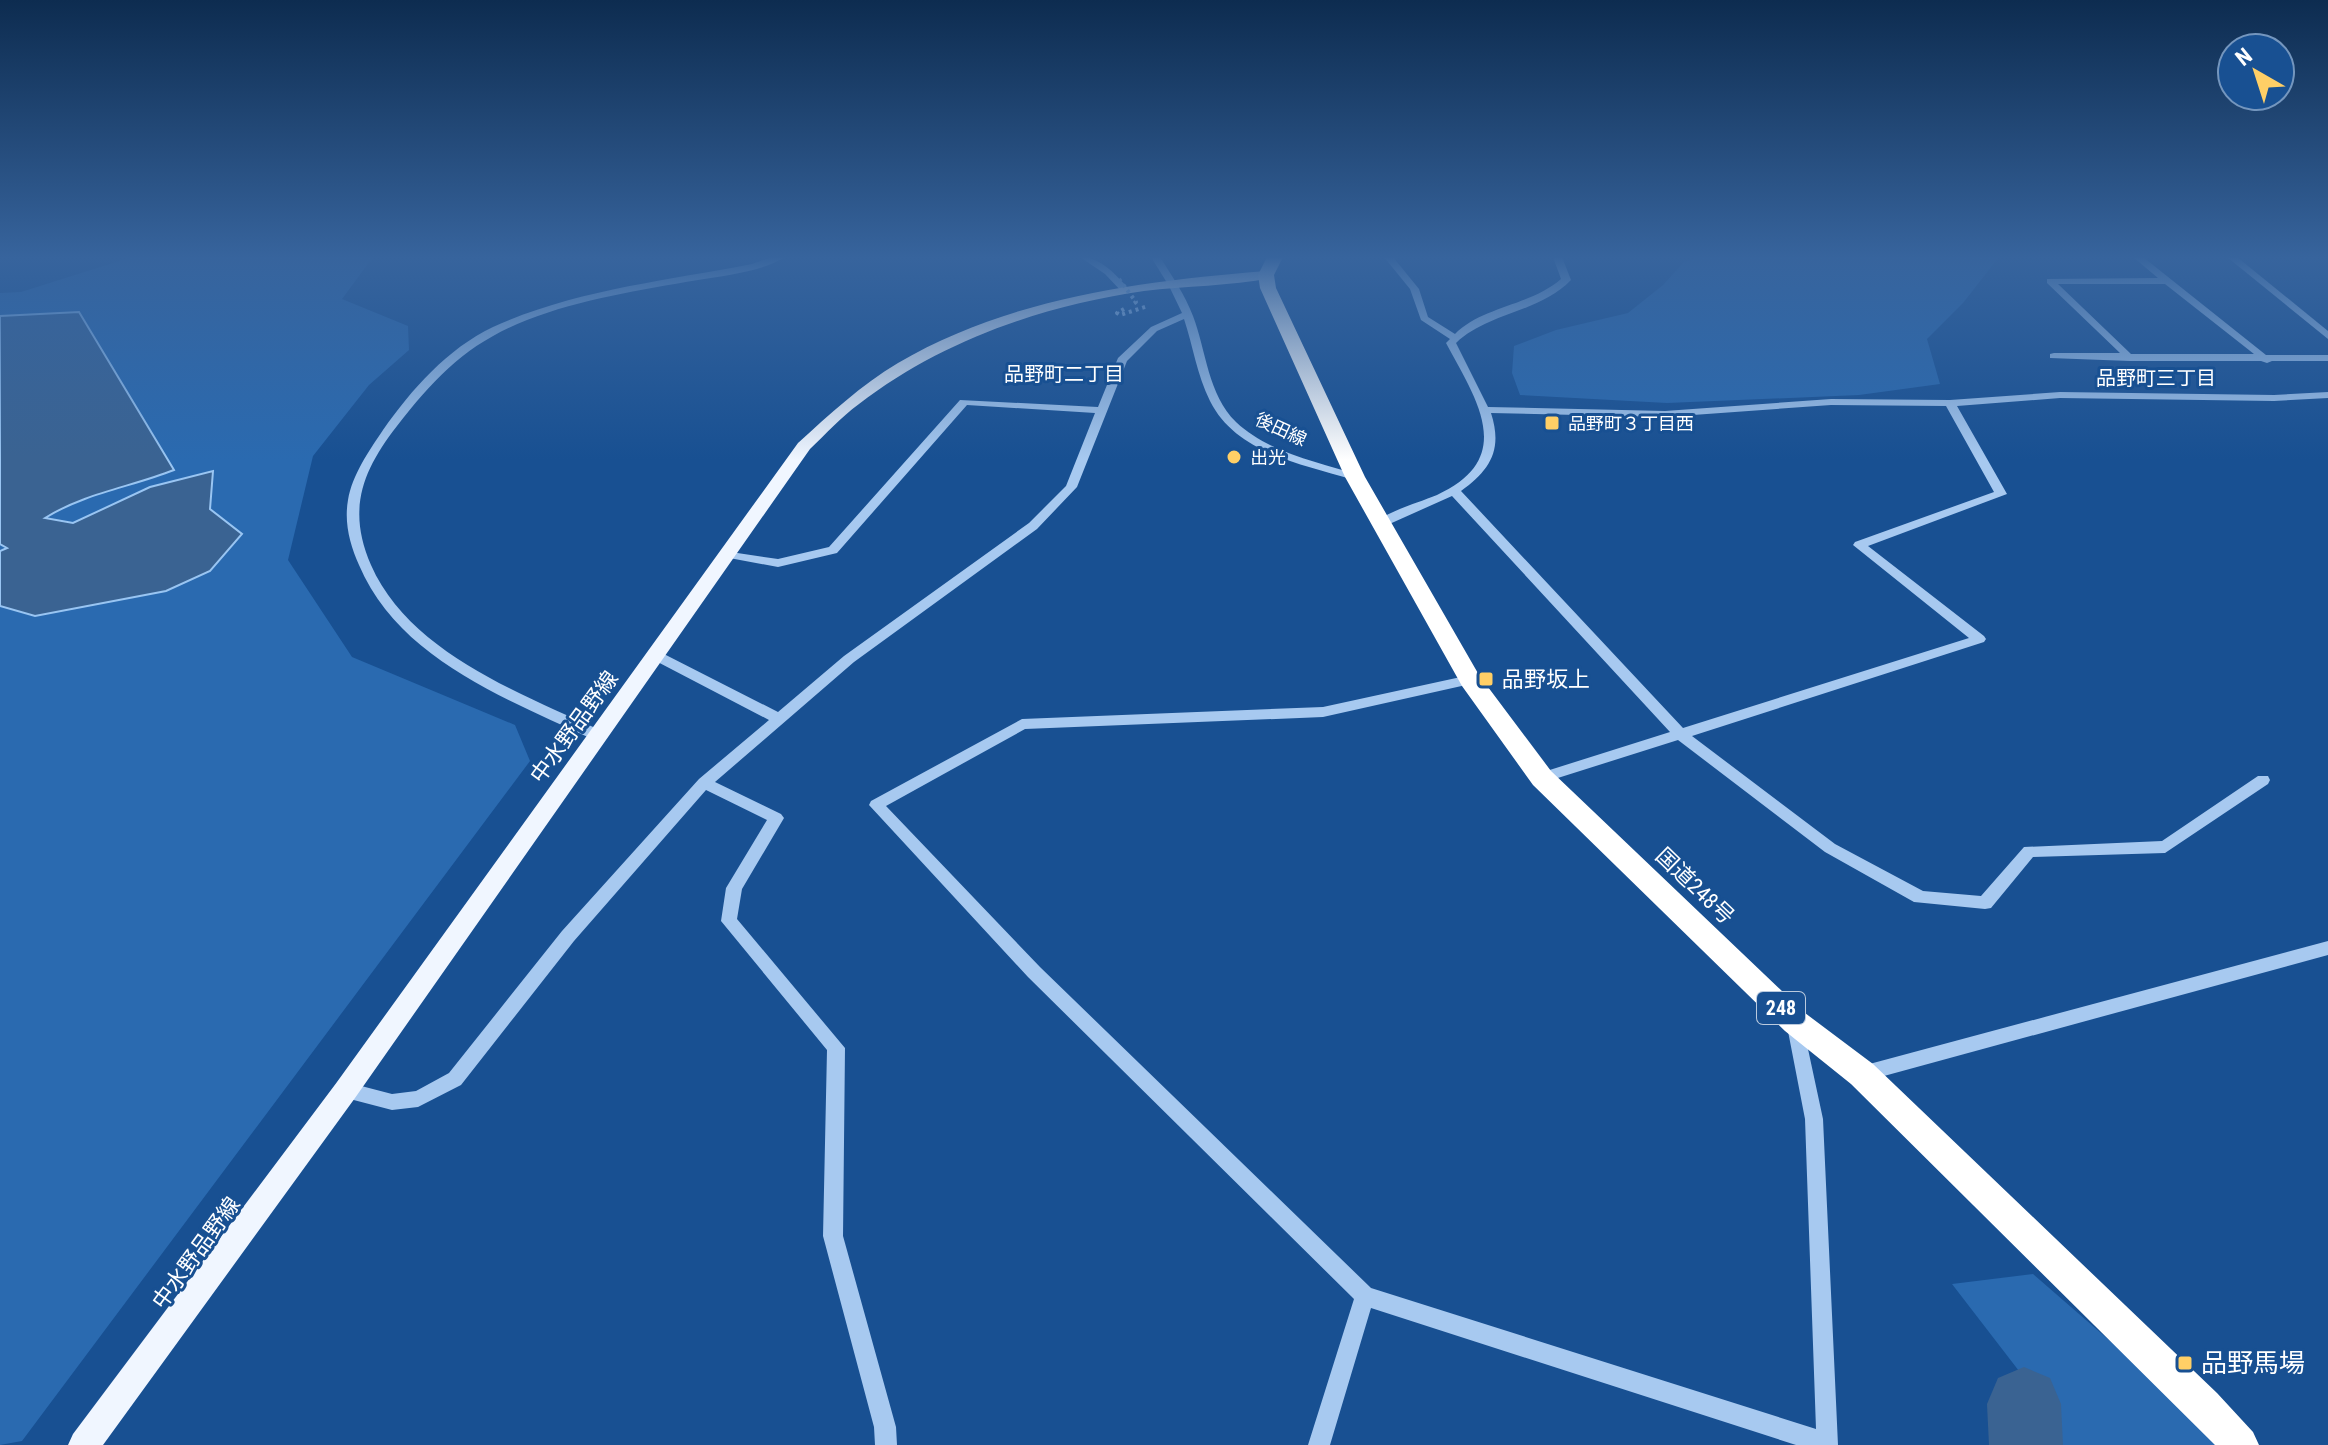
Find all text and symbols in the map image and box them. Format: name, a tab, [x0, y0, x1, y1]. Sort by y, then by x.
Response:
north arrow	[2216, 32, 2296, 112]
text: N	[2231, 43, 2257, 71]
district label: 品野町二丁目	[1004, 362, 1124, 386]
district label: 品野町三丁目	[2096, 366, 2216, 390]
street label: 後田線	[1252, 408, 1310, 450]
place label: 品野町３丁目西	[1568, 413, 1694, 434]
marker: 品野町３丁目西	[1543, 414, 1561, 432]
place label: 出光	[1250, 447, 1286, 468]
marker: 出光	[1225, 448, 1243, 466]
street label: 中水野品野線	[525, 666, 623, 788]
place label: 品野坂上	[1502, 667, 1590, 692]
marker: 品野坂上	[1477, 670, 1495, 688]
street label: 国道248号	[1651, 843, 1739, 929]
road number: 248	[1757, 992, 1805, 1024]
street label: 中水野品野線	[147, 1192, 245, 1314]
place label: 品野馬場	[2201, 1348, 2305, 1378]
marker: 品野馬場	[2176, 1354, 2194, 1372]

